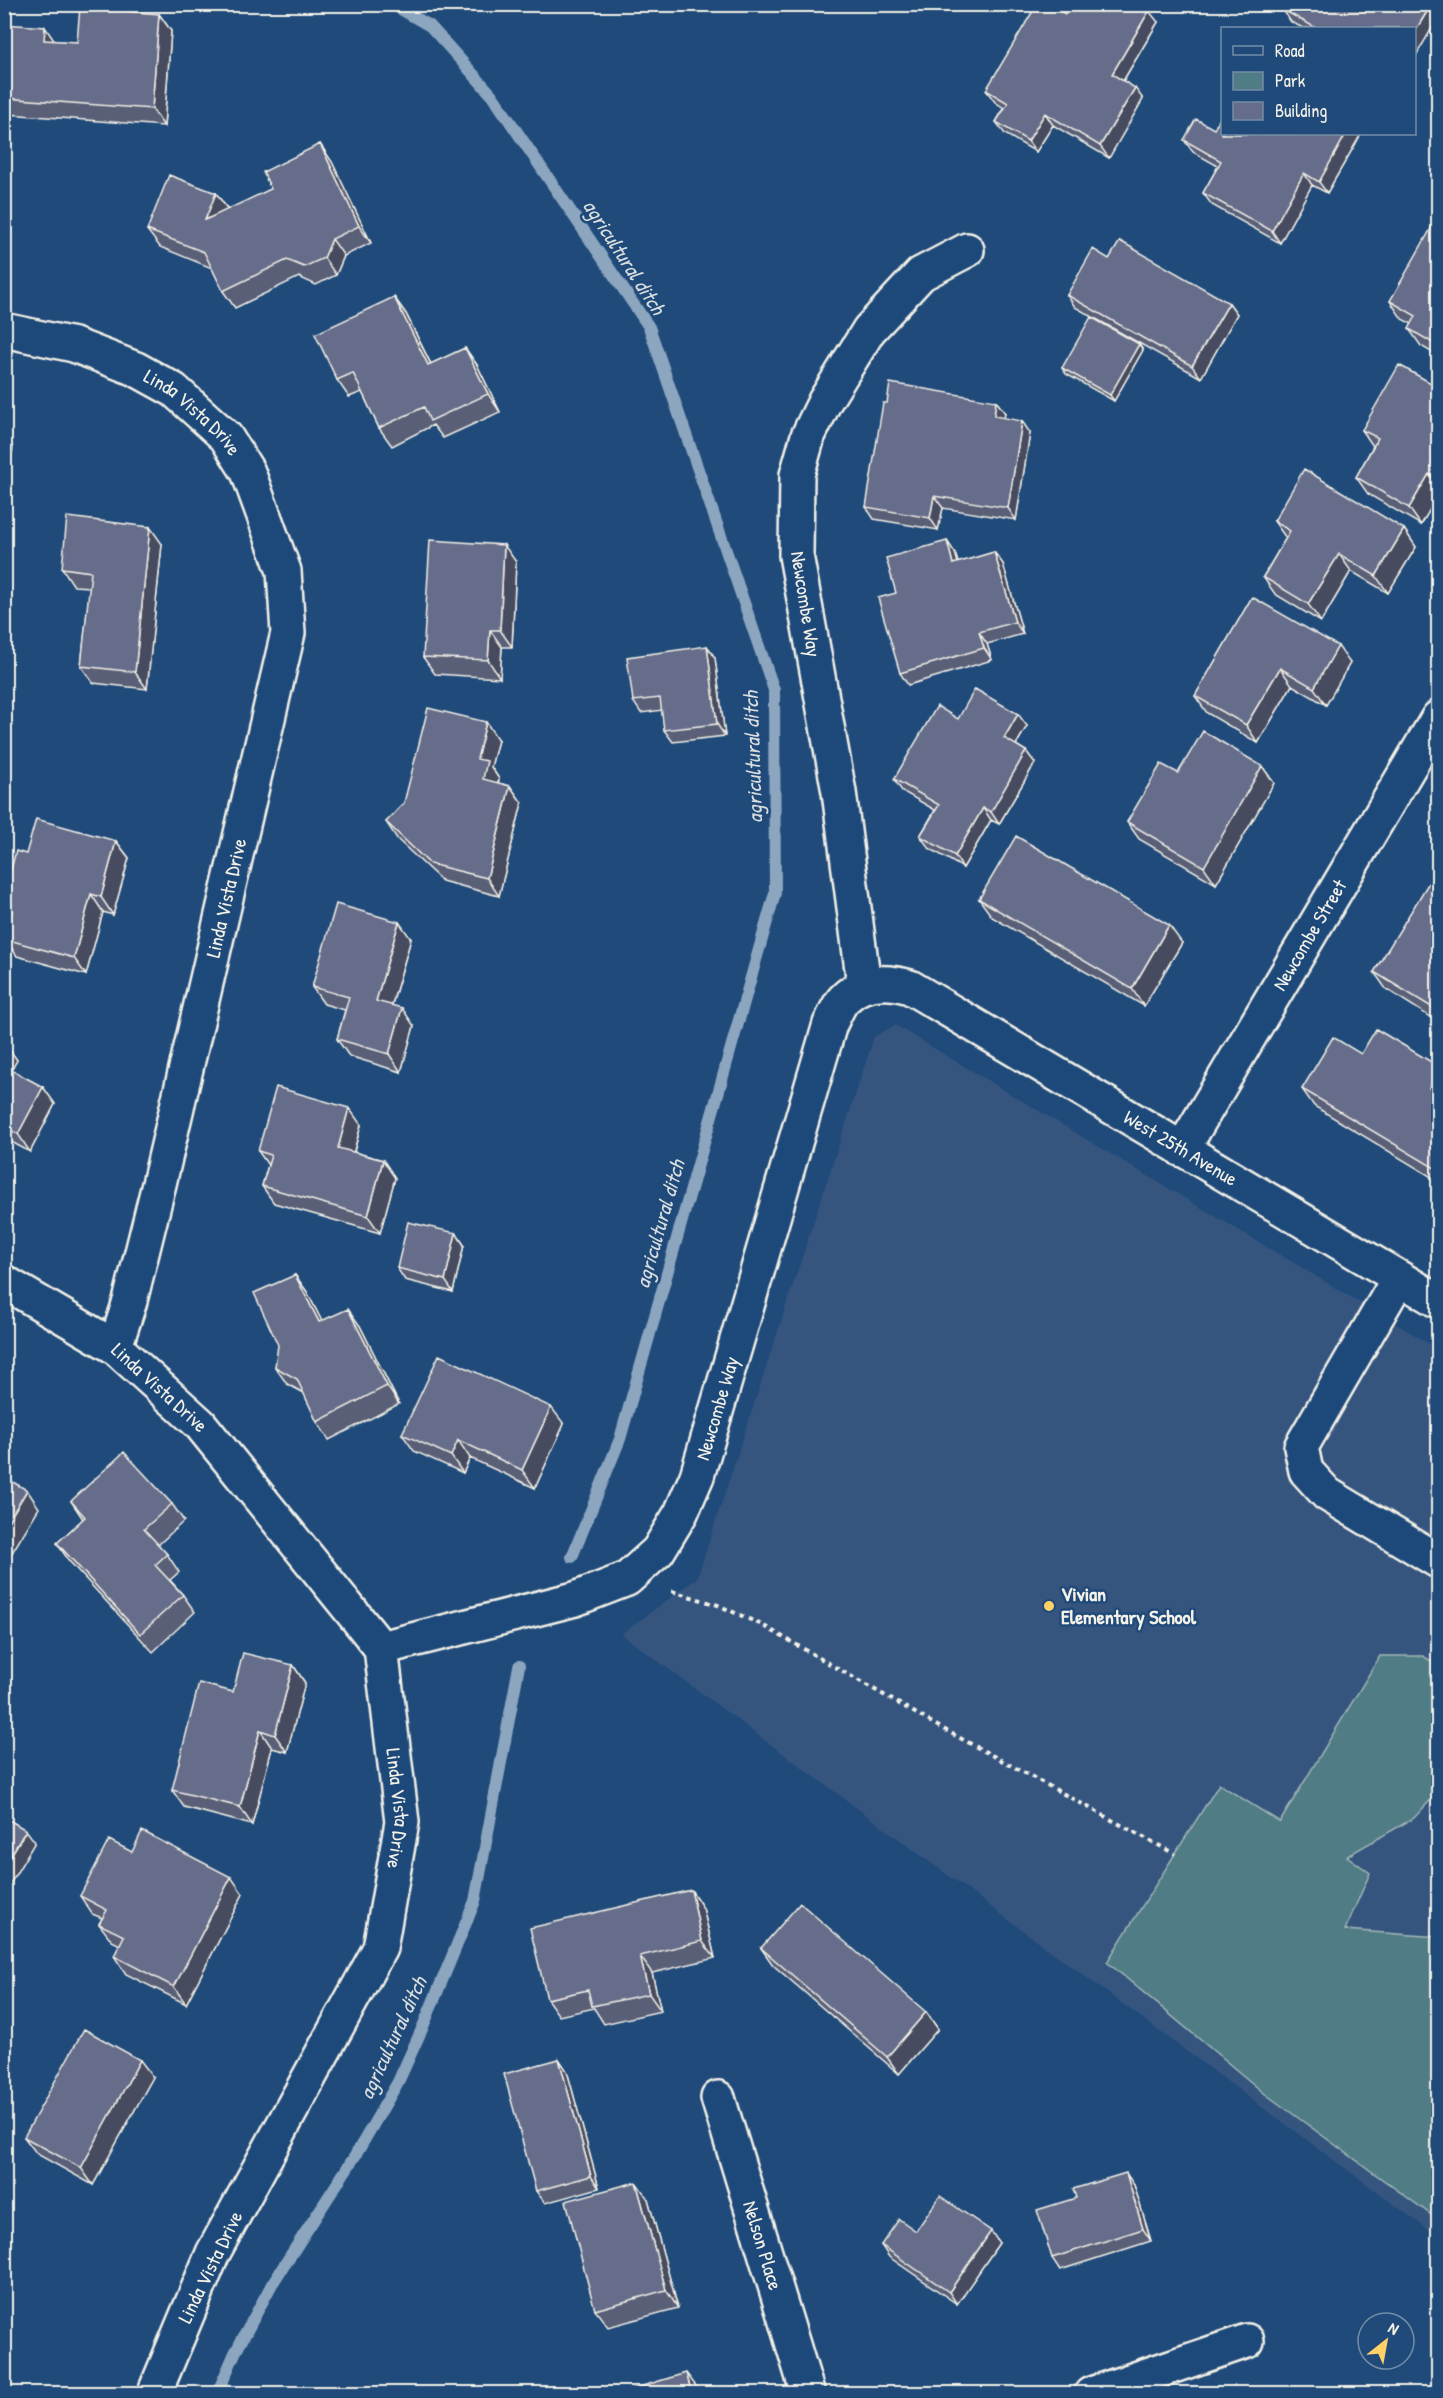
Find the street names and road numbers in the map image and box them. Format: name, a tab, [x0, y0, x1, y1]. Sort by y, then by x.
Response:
street label: Linda Vista Drive	[139, 362, 248, 460]
street label: Newcombe Way	[785, 549, 828, 659]
street label: Linda Vista Drive	[199, 836, 252, 960]
street label: Newcombe Street	[1266, 873, 1353, 995]
street label: West 25th Avenue	[1119, 1103, 1243, 1192]
street label: Linda Vista Drive	[106, 1336, 215, 1437]
street label: Newcombe Way	[688, 1353, 744, 1463]
street label: Linda Vista Drive	[380, 1746, 416, 1871]
street label: Nelson Place	[737, 2197, 790, 2293]
street label: Linda Vista Drive	[171, 2206, 248, 2327]

